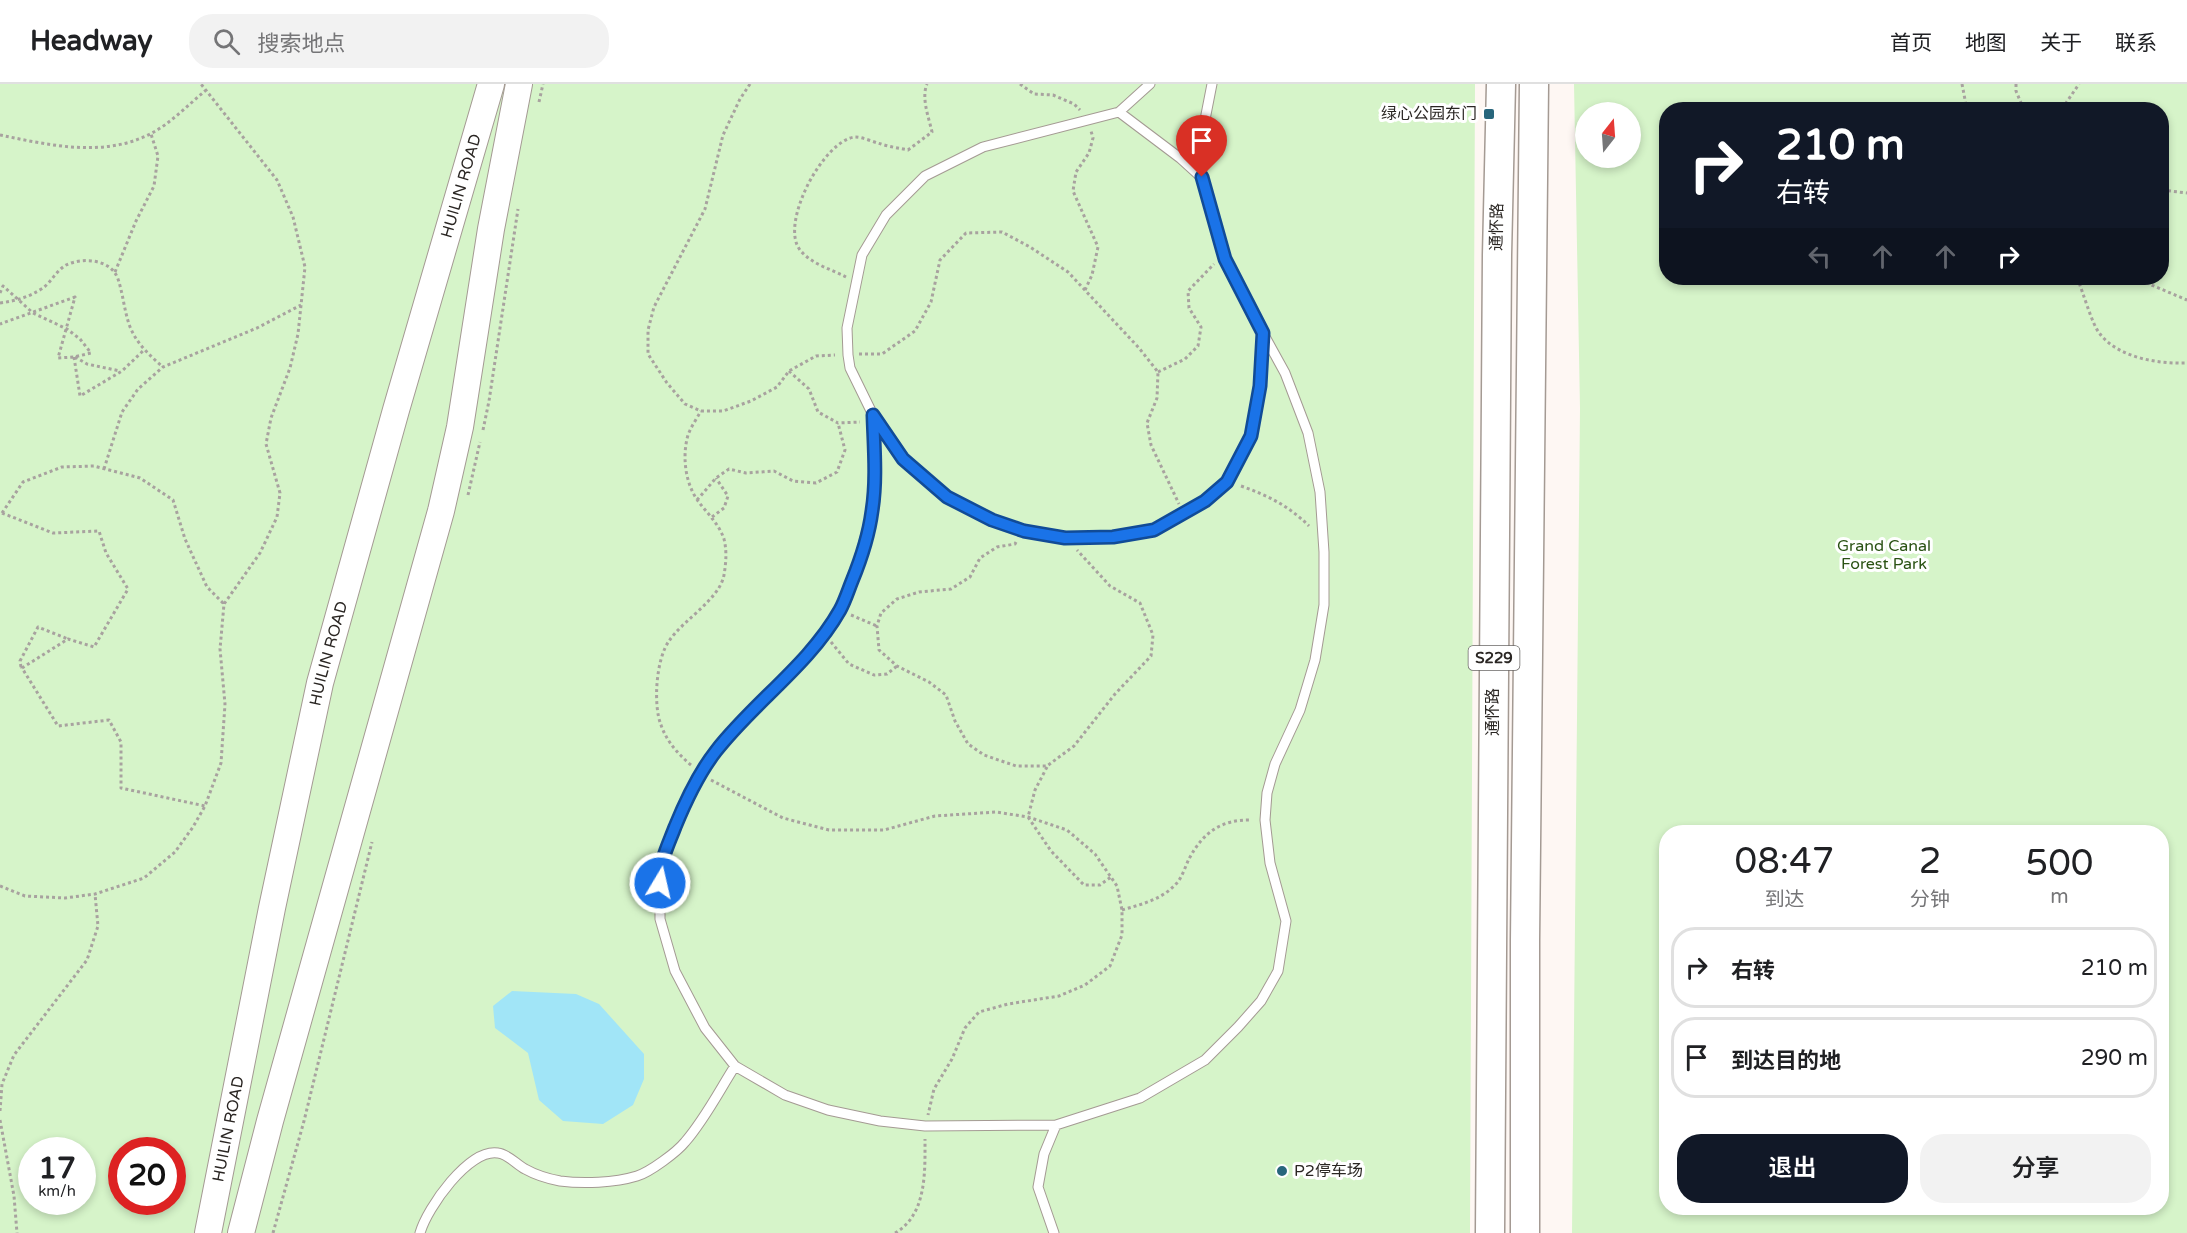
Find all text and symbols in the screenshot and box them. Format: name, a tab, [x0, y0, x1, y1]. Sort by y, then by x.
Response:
search box	[189, 14, 609, 68]
text: Headway	[30, 24, 153, 58]
icon: search	[210, 25, 243, 58]
text: 搜索地点	[258, 31, 346, 57]
text: 首页	[1890, 31, 1932, 56]
text: 地图	[1965, 31, 2007, 56]
text: 关于	[2040, 31, 2082, 56]
text: 联系	[2115, 31, 2157, 56]
north arrow	[1575, 102, 1641, 168]
map controls	[1575, 102, 1641, 168]
place label: 绿心公园东门	[1381, 104, 1477, 124]
marker: 绿心公园东门	[1482, 107, 1496, 121]
pin	[1176, 115, 1227, 177]
text: 210 m	[1776, 120, 1905, 171]
icon: arrive	[1185, 124, 1218, 157]
icon: right	[1677, 126, 1755, 204]
street label: HUILIN ROAD	[437, 131, 486, 241]
text: 右转	[1776, 177, 1830, 210]
street label: 通怀路	[1487, 203, 1507, 251]
icon: left	[1803, 240, 1836, 273]
icon: ahead	[1866, 240, 1899, 273]
icon: ahead	[1929, 240, 1962, 273]
icon: right	[1992, 240, 2025, 273]
park label: Grand Canal Forest Park	[1837, 536, 1931, 574]
street label: HUILIN ROAD	[305, 599, 352, 708]
road number: S229	[1468, 646, 1520, 670]
street label: 通怀路	[1483, 688, 1503, 736]
text: 08:47	[1735, 840, 1834, 883]
text: 2	[1919, 840, 1941, 883]
text: 500	[2026, 842, 2093, 885]
position arrow	[628, 851, 692, 915]
text: m	[2050, 885, 2069, 909]
text: 到达	[1764, 888, 1804, 912]
text: 分钟	[1910, 888, 1950, 912]
icon: right	[1680, 951, 1713, 984]
text: 210 m	[2081, 955, 2148, 981]
text: 右转	[1731, 958, 1775, 984]
icon: arrive	[1680, 1041, 1713, 1074]
text: 290 m	[2081, 1045, 2148, 1071]
text: 到达目的地	[1731, 1048, 1841, 1074]
street label: HUILIN ROAD	[208, 1074, 249, 1184]
button: 退出	[1677, 1134, 1908, 1203]
button: 分享	[1920, 1134, 2151, 1203]
speed limit sign: 20	[108, 1137, 186, 1215]
text: 17	[38, 1150, 76, 1187]
place label: P2停车场	[1294, 1161, 1363, 1181]
marker: P2停车场	[1275, 1164, 1289, 1178]
text: km/h	[38, 1182, 76, 1200]

